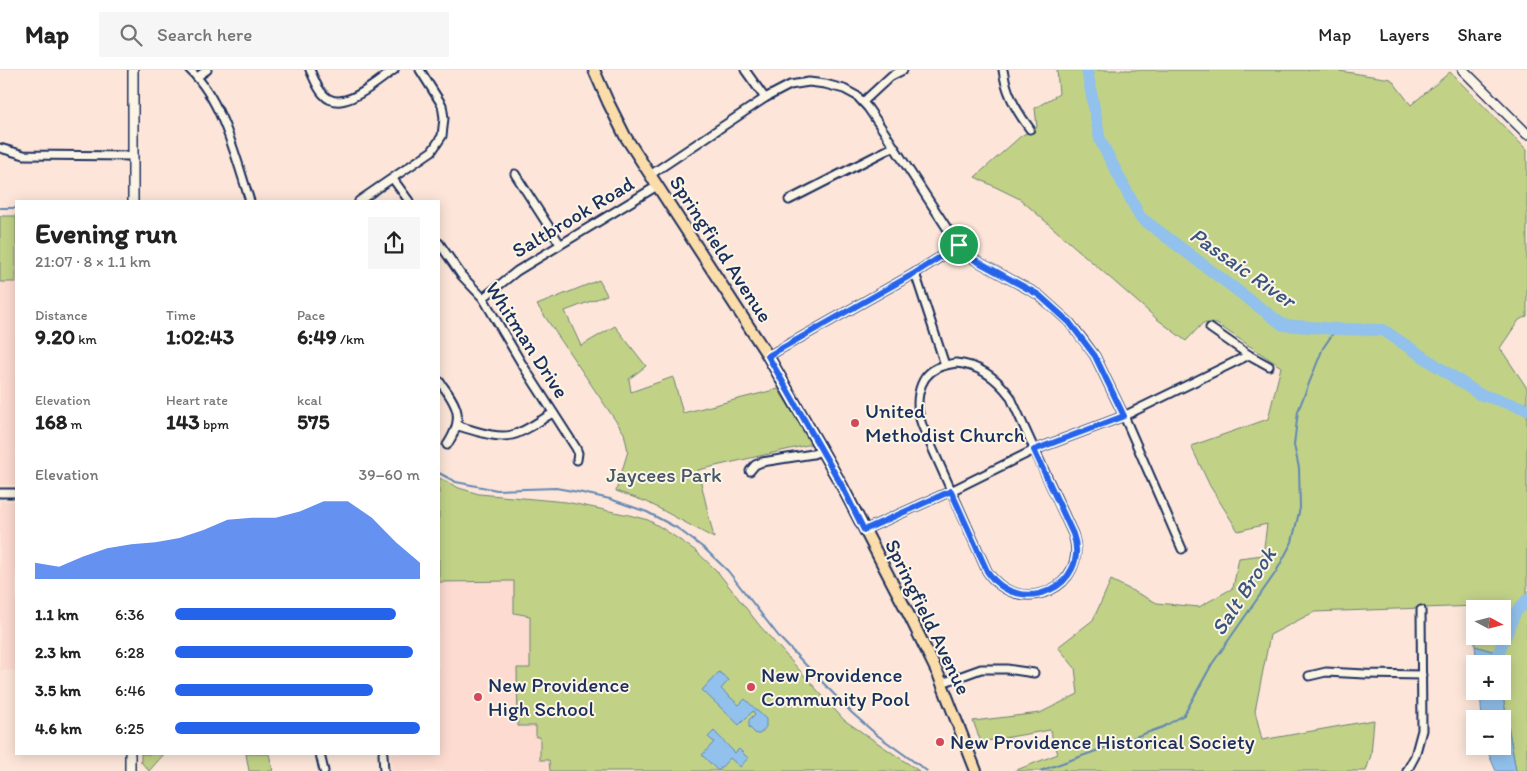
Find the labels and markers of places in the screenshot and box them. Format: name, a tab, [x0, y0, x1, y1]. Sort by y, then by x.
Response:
pin	[938, 224, 980, 266]
place label: United Methodist Church	[865, 398, 1025, 447]
marker: United Methodist Church	[849, 417, 861, 429]
place label: New Providence Community Pool	[761, 662, 910, 711]
place label: New Providence High School	[488, 672, 629, 721]
marker: New Providence Community Pool	[745, 681, 757, 693]
marker: New Providence High School	[472, 691, 484, 703]
place label: New Providence Historical Society	[950, 729, 1255, 754]
marker: New Providence Historical Society	[934, 736, 946, 748]

